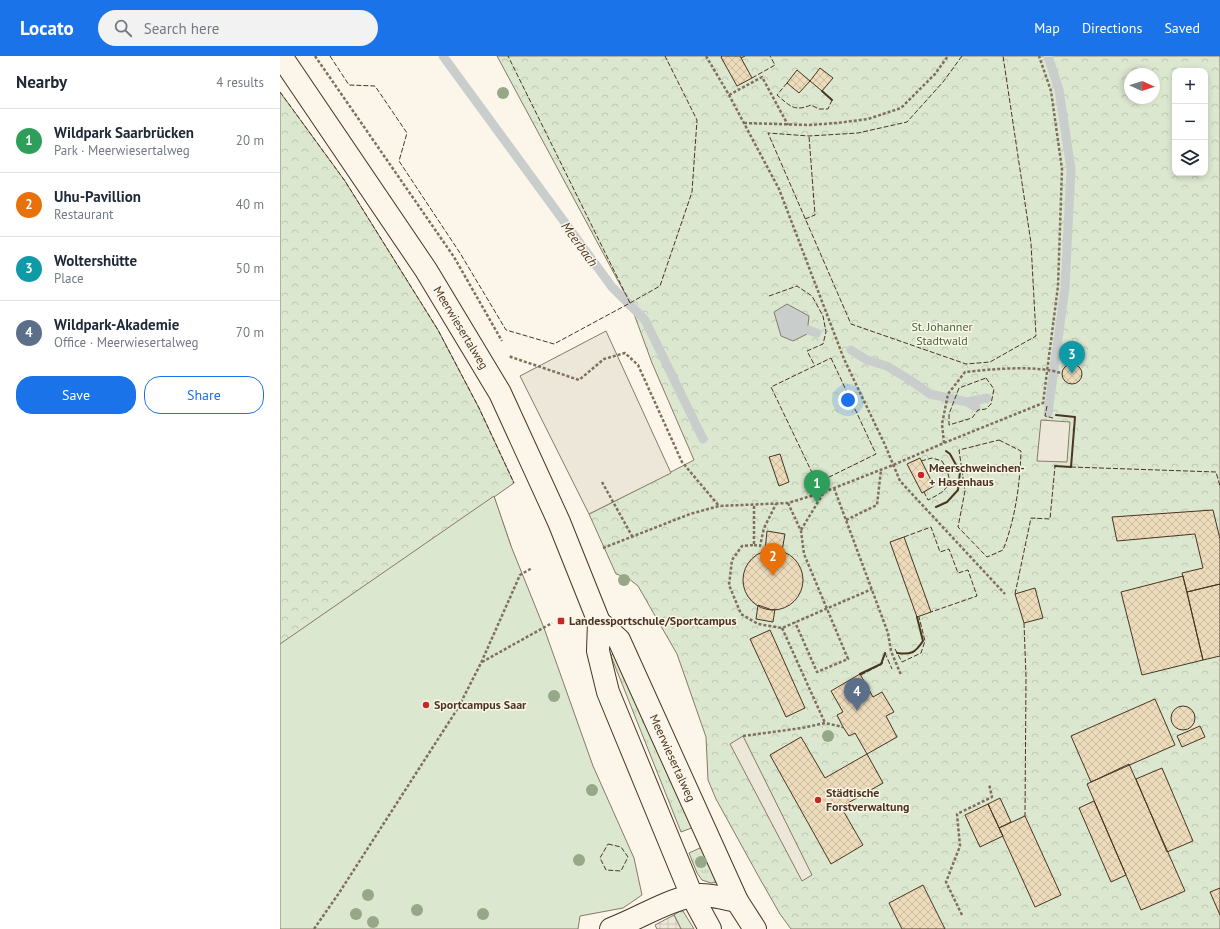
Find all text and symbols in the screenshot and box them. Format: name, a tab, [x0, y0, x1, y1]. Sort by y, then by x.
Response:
search box	[98, 10, 378, 46]
text: Locato	[20, 16, 74, 40]
icon: search	[112, 17, 134, 39]
text: Search here	[144, 19, 219, 38]
text: Map	[1034, 19, 1060, 37]
text: Directions	[1082, 19, 1142, 37]
text: Saved	[1164, 19, 1200, 37]
north arrow	[1124, 68, 1160, 104]
map controls	[1172, 68, 1208, 176]
button: +	[1172, 68, 1208, 104]
text: Nearby	[16, 71, 67, 93]
text: 4 results	[216, 74, 264, 91]
button: −	[1172, 104, 1208, 140]
text: Wildpark Saarbrücken	[54, 123, 194, 142]
text: 1	[25, 132, 33, 149]
text: 20 m	[236, 132, 264, 149]
button: layers	[1172, 140, 1208, 176]
text: Park · Meerwiesertalweg	[54, 142, 190, 159]
text: Uhu-Pavillion	[54, 187, 141, 206]
text: 2	[25, 196, 33, 213]
text: 40 m	[236, 196, 264, 213]
text: Restaurant	[54, 206, 113, 223]
water label: Meerbach	[558, 218, 602, 270]
text: Woltershütte	[54, 251, 137, 270]
text: 3	[25, 260, 33, 277]
text: 50 m	[236, 260, 264, 277]
text: Place	[54, 270, 84, 287]
street label: Meerwiesertalweg	[431, 283, 492, 372]
text: Wildpark-Akademie	[54, 315, 179, 334]
park label: St. Johanner Stadtwald	[911, 319, 973, 348]
text: 4	[25, 324, 33, 341]
text: 70 m	[236, 324, 264, 341]
text: Office · Meerwiesertalweg	[54, 334, 198, 351]
pin: 3	[1059, 341, 1085, 374]
button: Save	[16, 376, 136, 414]
button: Share	[144, 376, 264, 414]
your location	[838, 390, 858, 410]
place label: Meerschweinchen- + Hasenhaus	[929, 460, 1025, 489]
pin: 1	[804, 470, 830, 503]
marker: Meerschweinchen- + Hasenhaus	[916, 470, 926, 480]
pin: 2	[760, 543, 786, 576]
place label: Landessportschule/Sportcampus	[569, 613, 737, 628]
marker: Landessportschule/Sportcampus	[556, 616, 566, 626]
pin: 4	[844, 678, 870, 711]
place label: Sportcampus Saar	[434, 697, 527, 712]
marker: Sportcampus Saar	[421, 700, 431, 710]
street label: Meerwiesertalweg	[647, 712, 699, 804]
place label: Städtische Forstverwaltung	[826, 785, 909, 814]
marker: Städtische Forstverwaltung	[813, 795, 823, 805]

